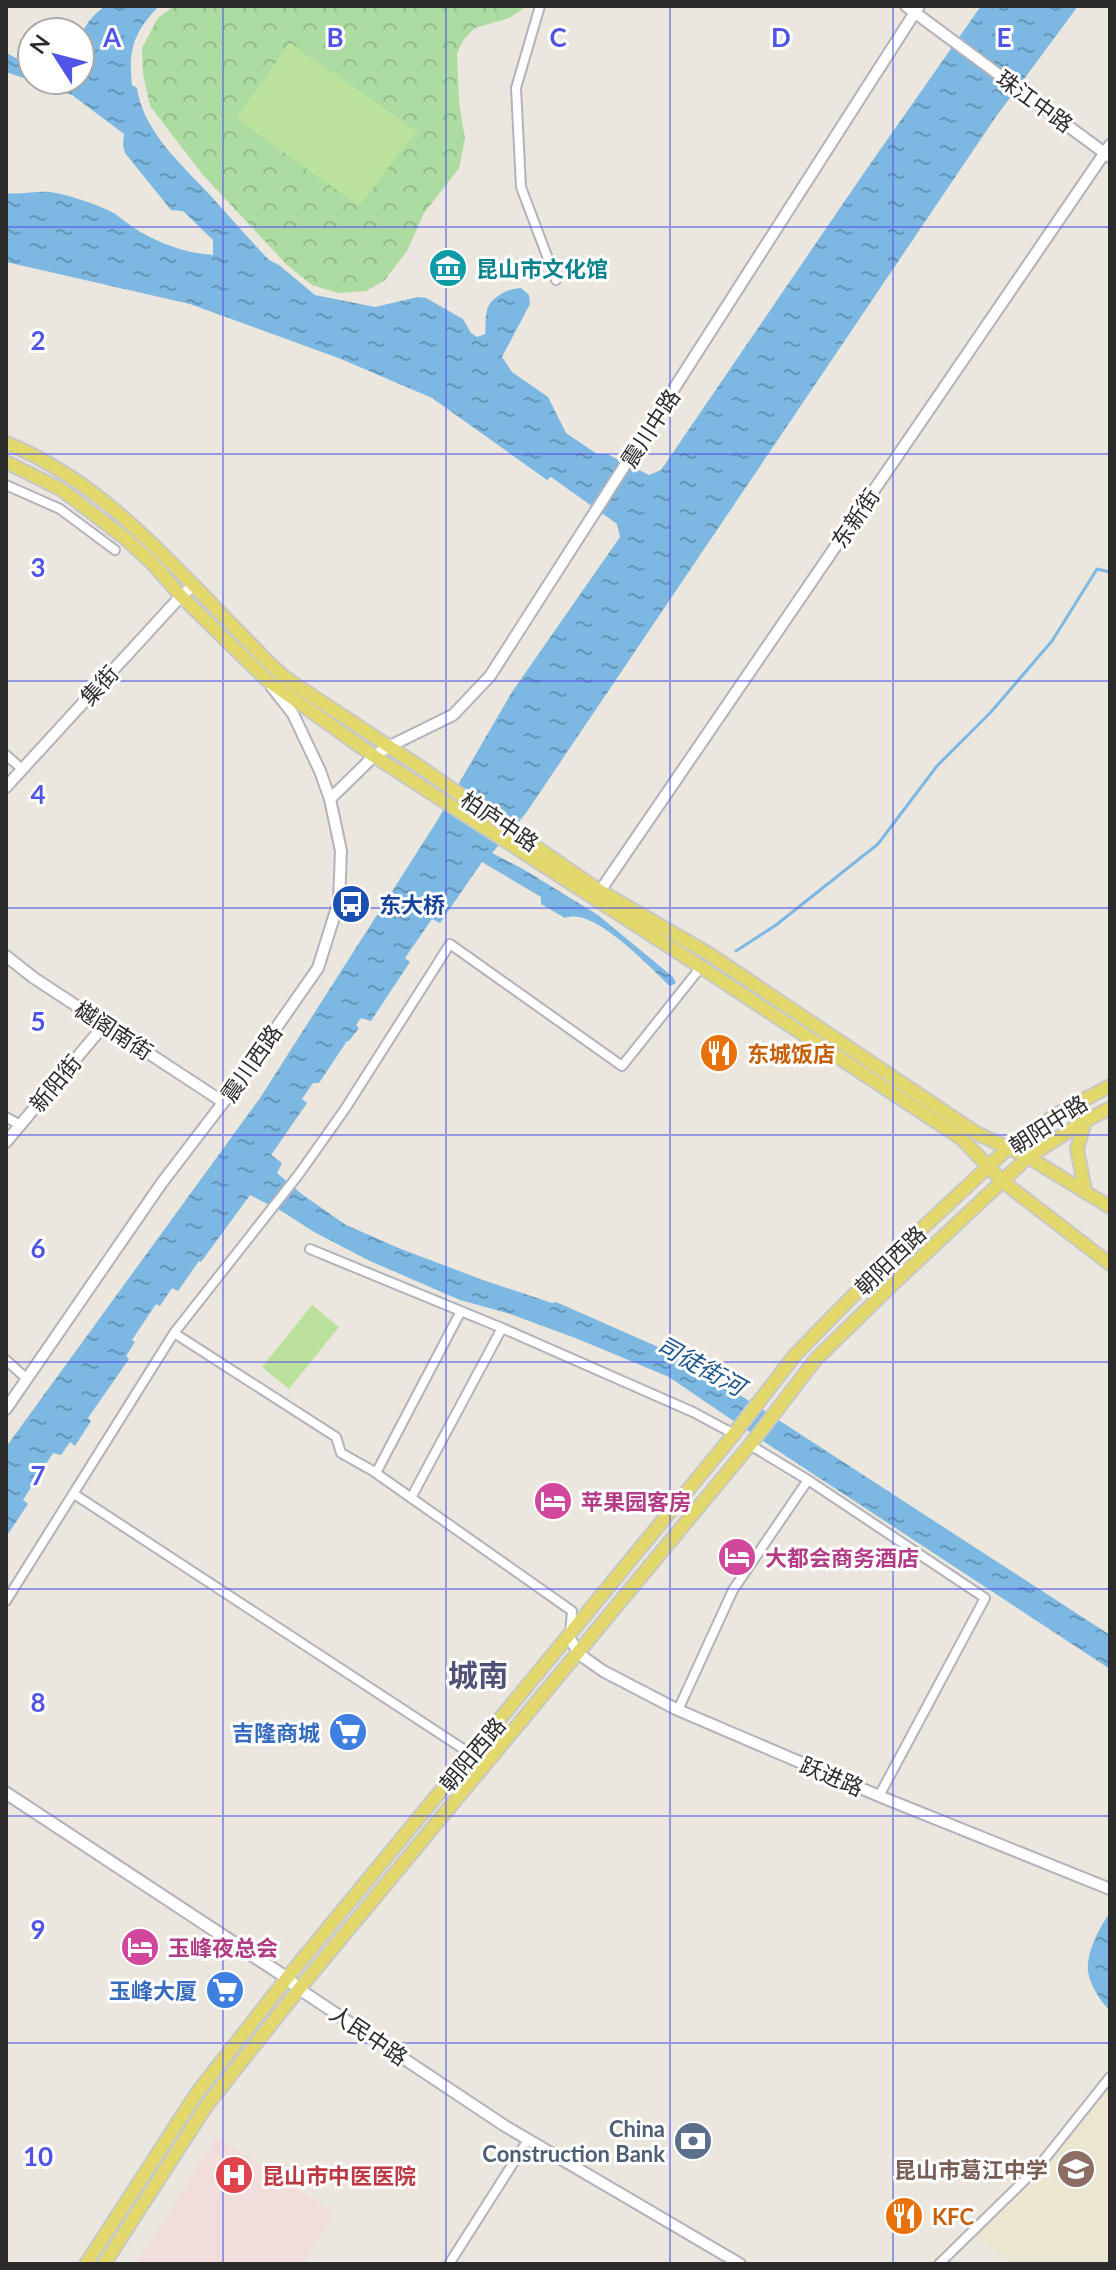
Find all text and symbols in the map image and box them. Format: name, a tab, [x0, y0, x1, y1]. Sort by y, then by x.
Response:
north arrow	[16, 16, 96, 96]
text: A	[102, 21, 122, 53]
text: B	[326, 21, 344, 53]
text: C	[549, 21, 567, 53]
text: D	[771, 21, 791, 53]
text: E	[997, 21, 1011, 53]
text: N	[24, 29, 55, 59]
street label: 珠江中路	[991, 64, 1079, 138]
museum icon: 昆山市文化馆	[427, 247, 469, 289]
place label: 昆山市文化馆	[476, 255, 608, 282]
text: 2	[30, 324, 46, 356]
street label: 震川中路	[615, 384, 685, 472]
street label: 东新街	[825, 483, 885, 553]
text: 3	[30, 551, 46, 583]
street label: 集街	[74, 660, 124, 710]
text: 4	[30, 778, 46, 810]
street label: 柏庐中路	[456, 785, 544, 857]
bus stop icon: 东大桥	[330, 883, 372, 925]
place label: 东大桥	[379, 891, 445, 918]
street label: 樾阁南街	[70, 995, 158, 1065]
text: 5	[30, 1005, 46, 1037]
street label: 震川西路	[215, 1019, 287, 1107]
restaurant icon: 东城饭店	[698, 1032, 740, 1074]
place label: 东城饭店	[747, 1040, 835, 1067]
street label: 新阳街	[23, 1049, 87, 1117]
street label: 朝阳中路	[1004, 1089, 1092, 1159]
street label: 朝阳西路	[849, 1220, 931, 1300]
text: 6	[30, 1232, 46, 1264]
water label: 司徒街河	[652, 1329, 754, 1403]
text: 7	[30, 1459, 46, 1491]
hotel icon: 苹果园客房	[532, 1480, 574, 1522]
place label: 苹果园客房	[581, 1488, 691, 1515]
hotel icon: 大都会商务酒店	[716, 1536, 758, 1578]
place label: 大都会商务酒店	[765, 1544, 919, 1571]
district label: 城南	[448, 1656, 508, 1692]
text: 8	[30, 1686, 46, 1718]
supermarket icon: 吉隆商城	[327, 1711, 369, 1753]
street label: 朝阳西路	[433, 1712, 511, 1796]
place label: 吉隆商城	[232, 1719, 320, 1746]
street label: 跃进路	[796, 1751, 868, 1801]
text: 9	[30, 1913, 46, 1945]
hotel icon: 玉峰夜总会	[119, 1926, 161, 1968]
place label: 玉峰夜总会	[168, 1934, 278, 1961]
supermarket icon: 玉峰大厦	[204, 1969, 246, 2011]
place label: 玉峰大厦	[109, 1977, 197, 2004]
street label: 人民中路	[325, 1999, 413, 2071]
place label: China Construction Bank	[482, 2115, 665, 2167]
bank icon: China Construction Bank	[672, 2120, 714, 2162]
text: 10	[23, 2140, 53, 2172]
school or university icon: 昆山市葛江中学	[1055, 2148, 1097, 2190]
hospital icon: 昆山市中医医院	[213, 2154, 255, 2196]
place label: 昆山市葛江中学	[894, 2156, 1048, 2183]
place label: 昆山市中医医院	[262, 2162, 416, 2189]
restaurant icon: KFC	[883, 2195, 925, 2237]
place label: KFC	[932, 2203, 974, 2230]

